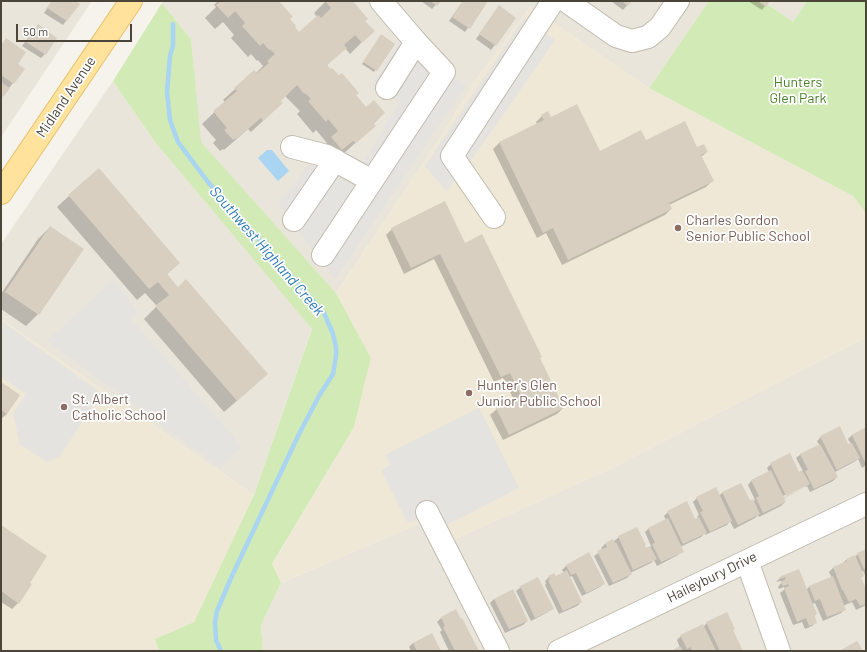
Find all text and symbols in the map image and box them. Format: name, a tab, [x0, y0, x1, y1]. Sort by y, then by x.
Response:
scale bar	[18, 16, 134, 42]
text: 50 m	[23, 24, 48, 38]
street label: Midland Avenue	[33, 53, 99, 141]
park label: Hunters Glen Park	[769, 74, 827, 106]
water label: Southwest Highland Creek	[206, 183, 328, 319]
place label: Charles Gordon Senior Public School	[686, 212, 810, 244]
marker: Charles Gordon Senior Public School	[673, 223, 683, 233]
place label: Hunter's Glen Junior Public School	[477, 377, 601, 410]
marker: Hunter's Glen Junior Public School	[464, 388, 474, 398]
place label: St. Albert Catholic School	[72, 391, 166, 424]
marker: St. Albert Catholic School	[59, 402, 69, 412]
street label: Haileybury Drive	[664, 548, 760, 606]

